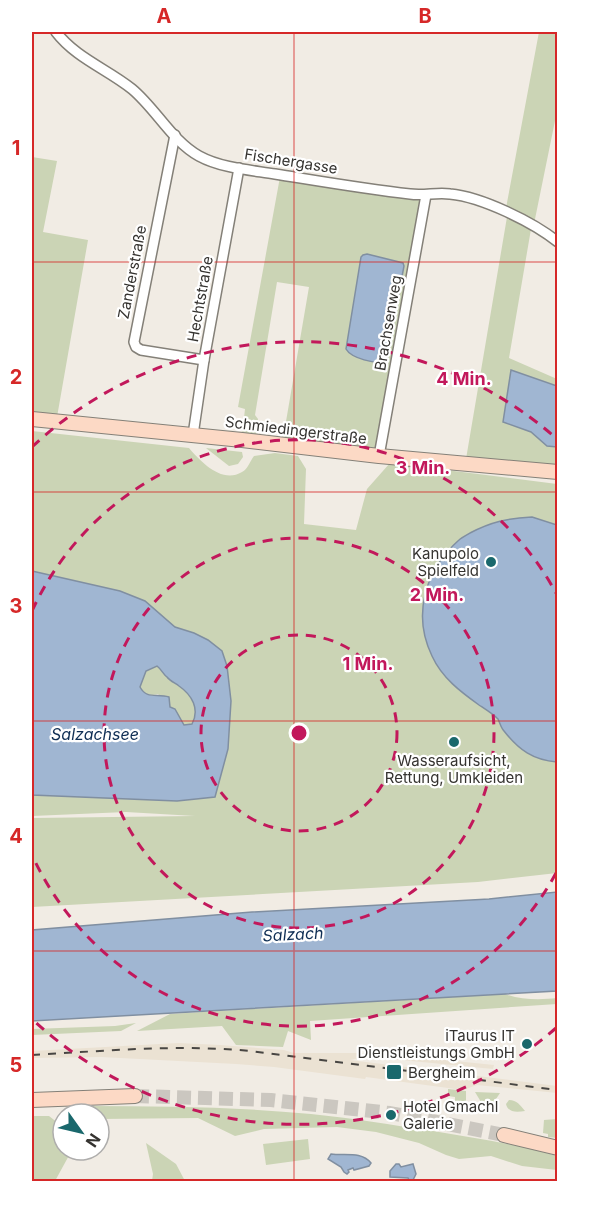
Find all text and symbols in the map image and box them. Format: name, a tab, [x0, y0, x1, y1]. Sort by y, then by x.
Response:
text: A	[157, 4, 172, 28]
text: B	[418, 4, 432, 28]
text: 1	[12, 136, 20, 160]
street label: Fischergasse	[243, 144, 339, 178]
street label: Zanderstraße	[114, 223, 150, 321]
street label: Hechtstraße	[183, 255, 217, 343]
street label: Brachsenweg	[370, 274, 406, 372]
text: 2	[10, 365, 22, 389]
text: 4 Min.	[436, 368, 492, 389]
street label: Schmiedingerstraße	[224, 412, 368, 448]
text: 3 Min.	[396, 457, 450, 478]
place label: Kanupolo Spielfeld	[412, 544, 479, 580]
marker: Kanupolo Spielfeld	[484, 555, 498, 569]
text: 2 Min.	[410, 584, 464, 605]
text: 3	[10, 594, 22, 618]
text: 1 Min.	[343, 653, 393, 674]
centre of rings	[289, 723, 309, 743]
water label: Salzachsee	[51, 724, 139, 744]
marker: Wasseraufsicht, Rettung, Umkleiden	[447, 735, 461, 749]
place label: Wasseraufsicht, Rettung, Umkleiden	[385, 751, 523, 787]
text: 4	[9, 824, 23, 848]
water label: Salzach	[262, 922, 324, 946]
place label: iTaurus IT Dienstleistungs GmbH	[358, 1026, 515, 1062]
marker: iTaurus IT Dienstleistungs GmbH	[520, 1037, 534, 1051]
text: 5	[10, 1053, 22, 1077]
marker: Bergheim	[385, 1063, 403, 1081]
place label: Bergheim	[408, 1063, 476, 1082]
place label: Hotel Gmachl Galerie	[403, 1097, 498, 1133]
north arrow	[51, 1102, 111, 1162]
marker: Hotel Gmachl Galerie	[384, 1108, 398, 1122]
text: N	[82, 1130, 105, 1151]

